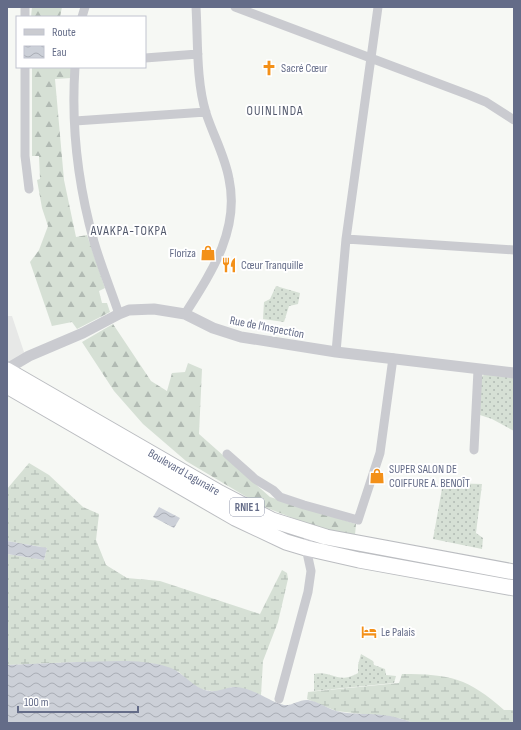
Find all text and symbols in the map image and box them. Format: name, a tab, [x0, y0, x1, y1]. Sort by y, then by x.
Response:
legend	[16, 16, 146, 68]
text: Route	[52, 25, 76, 40]
text: Eau	[52, 45, 66, 60]
church icon: Sacré Cœur	[260, 59, 278, 77]
place label: Sacré Cœur	[281, 61, 328, 76]
district label: OUINLINDA	[247, 103, 303, 119]
district label: AVAKPA-TOKPA	[90, 223, 167, 239]
shop icon: Floriza	[199, 244, 217, 262]
place label: Floriza	[170, 246, 196, 261]
restaurant icon: Cœur Tranquille	[220, 256, 238, 274]
place label: Cœur Tranquille	[241, 258, 304, 273]
street label: Rue de l'Inspection	[228, 313, 305, 342]
street label: Boulevard Lagunaire	[145, 446, 222, 499]
place label: SUPER SALON DE COIFFURE A. BENOÎT	[389, 462, 470, 491]
shop icon: SUPER SALON DE COIFFURE A. BENOÎT	[368, 467, 386, 485]
road number: RNIE 1	[230, 498, 264, 516]
hotel icon: Le Palais	[360, 623, 378, 641]
place label: Le Palais	[381, 625, 415, 640]
scale bar	[18, 688, 138, 714]
text: 100 m	[24, 695, 49, 710]

